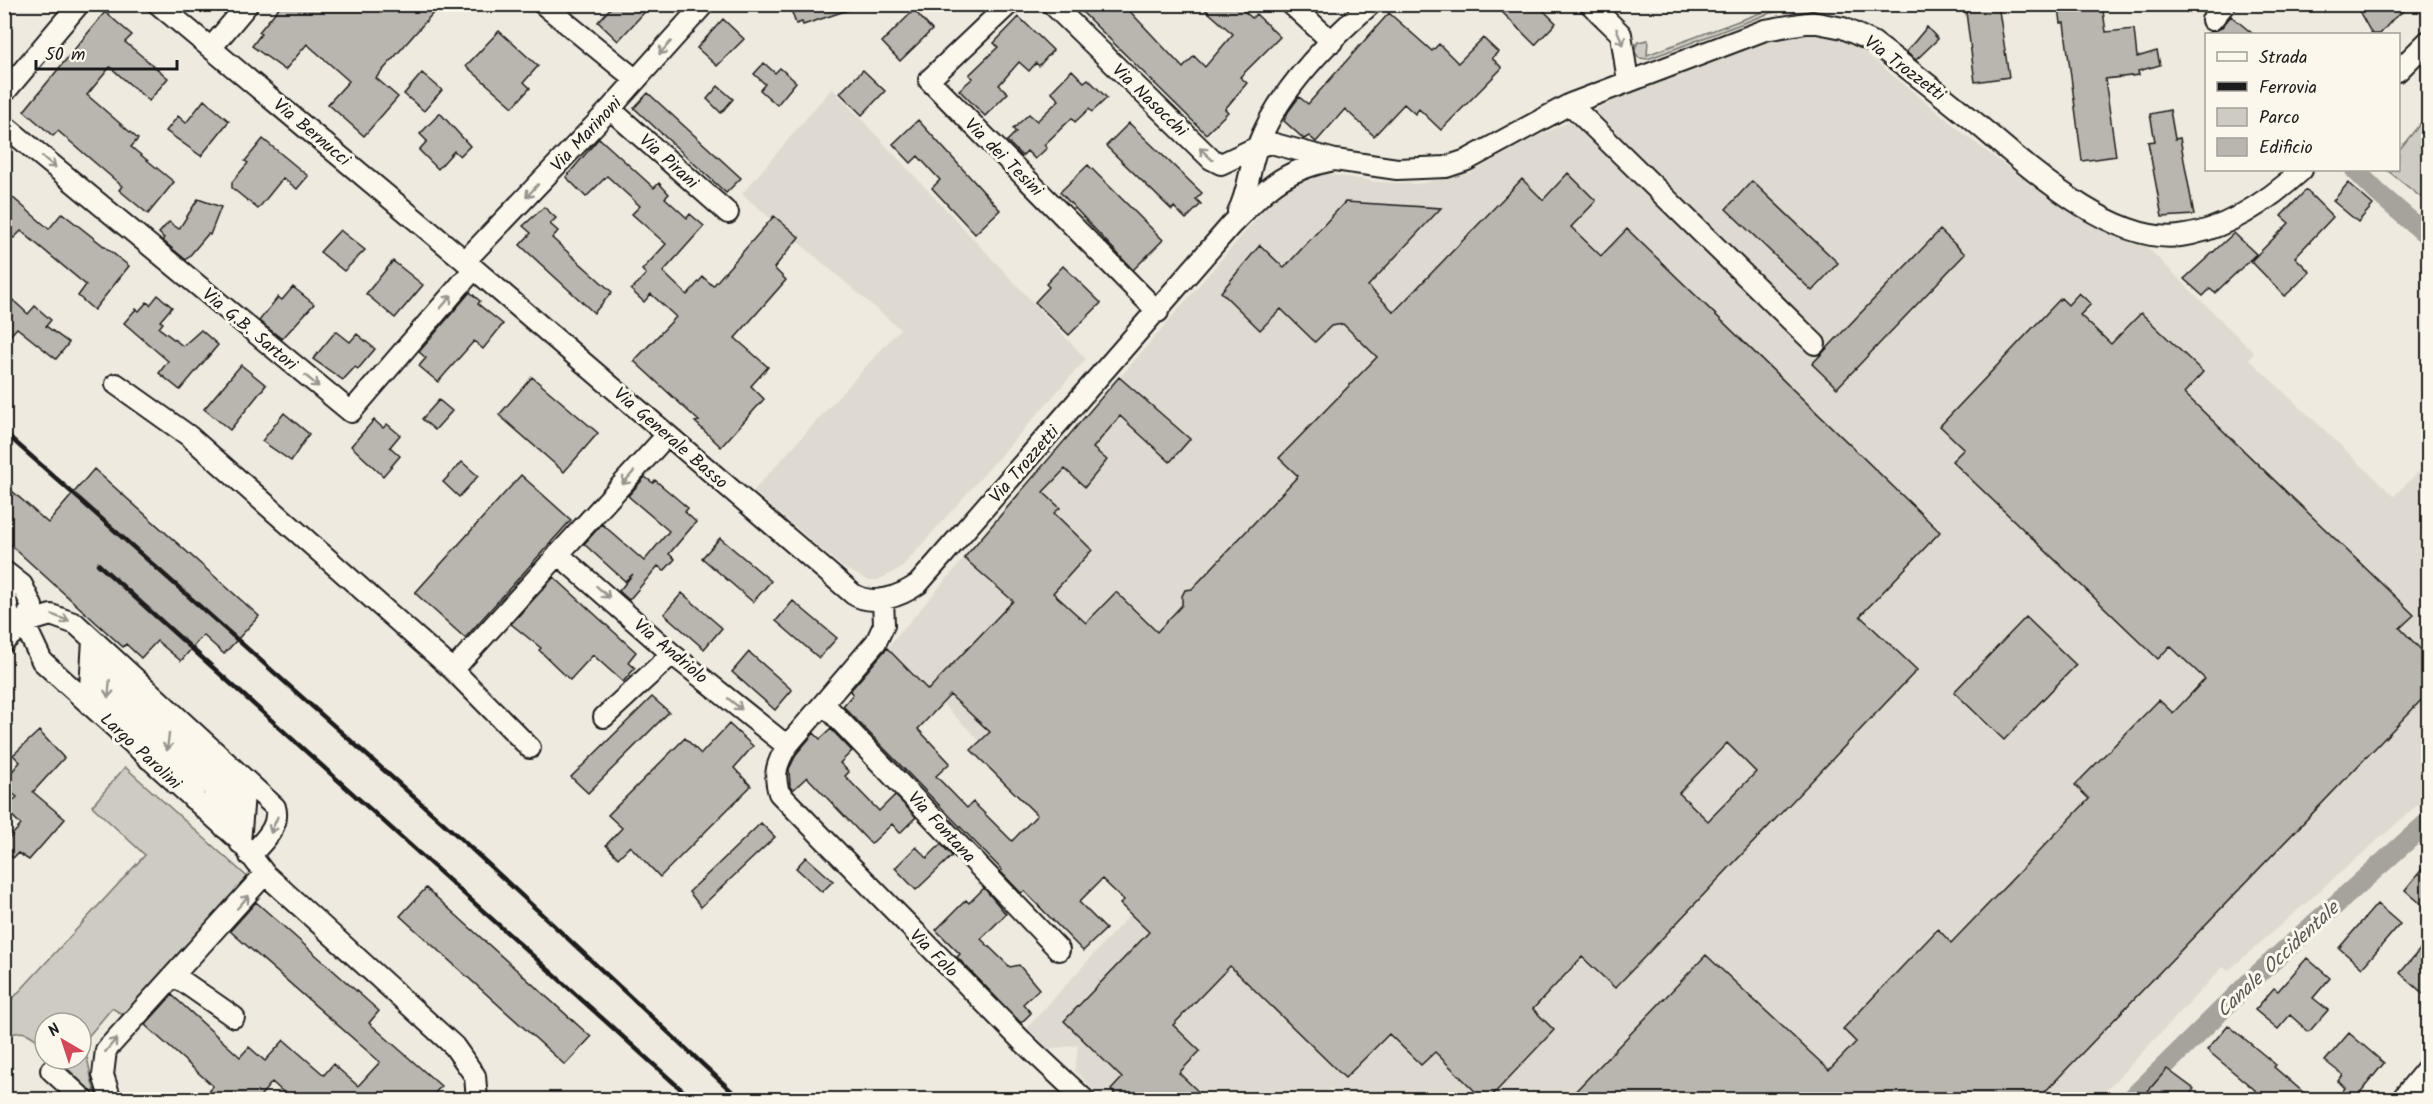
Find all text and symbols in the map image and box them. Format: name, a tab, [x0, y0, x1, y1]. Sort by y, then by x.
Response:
one-way arrow	[1615, 28, 1626, 46]
street label: Via Trozzetti	[1857, 29, 1951, 110]
scale bar	[36, 33, 177, 71]
legend	[2205, 33, 2400, 171]
one-way arrow	[658, 40, 672, 55]
text: 50 m	[45, 41, 85, 70]
text: Strada	[2259, 44, 2307, 73]
street label: Via Nasocchi	[1104, 57, 1194, 145]
text: Ferrovia	[2259, 74, 2317, 103]
street label: Via Marinoni	[544, 90, 630, 179]
street label: Via Bernucci	[266, 92, 357, 175]
text: Parco	[2259, 104, 2299, 133]
street label: Via dei Tesini	[957, 112, 1050, 205]
street label: Via Pirani	[632, 127, 705, 197]
text: Edificio	[2259, 134, 2313, 163]
one-way arrow	[1199, 147, 1214, 161]
one-way arrow	[41, 155, 57, 168]
one-way arrow	[525, 183, 539, 198]
street label: Via G.B. Sartori	[195, 281, 304, 379]
one-way arrow	[439, 295, 453, 310]
one-way arrow	[304, 374, 320, 387]
street label: Via Generale Basso	[606, 381, 734, 497]
street label: Via Trozzetti	[983, 419, 1068, 511]
one-way arrow	[621, 470, 635, 485]
one-way arrow	[595, 585, 610, 599]
street label: Via Andriolo	[626, 612, 714, 692]
one-way arrow	[51, 614, 70, 625]
one-way arrow	[103, 678, 114, 698]
one-way arrow	[726, 697, 742, 710]
street label: Largo Parolini	[92, 706, 188, 798]
one-way arrow	[162, 732, 173, 752]
street label: Via Fontana	[900, 785, 982, 871]
one-way arrow	[267, 815, 279, 833]
water label: Canale Occidentale	[2209, 893, 2349, 1026]
one-way arrow	[236, 894, 250, 909]
street label: Via Folo	[902, 923, 964, 985]
north arrow	[33, 1011, 93, 1071]
text: N	[43, 1018, 66, 1043]
one-way arrow	[104, 1038, 118, 1053]

